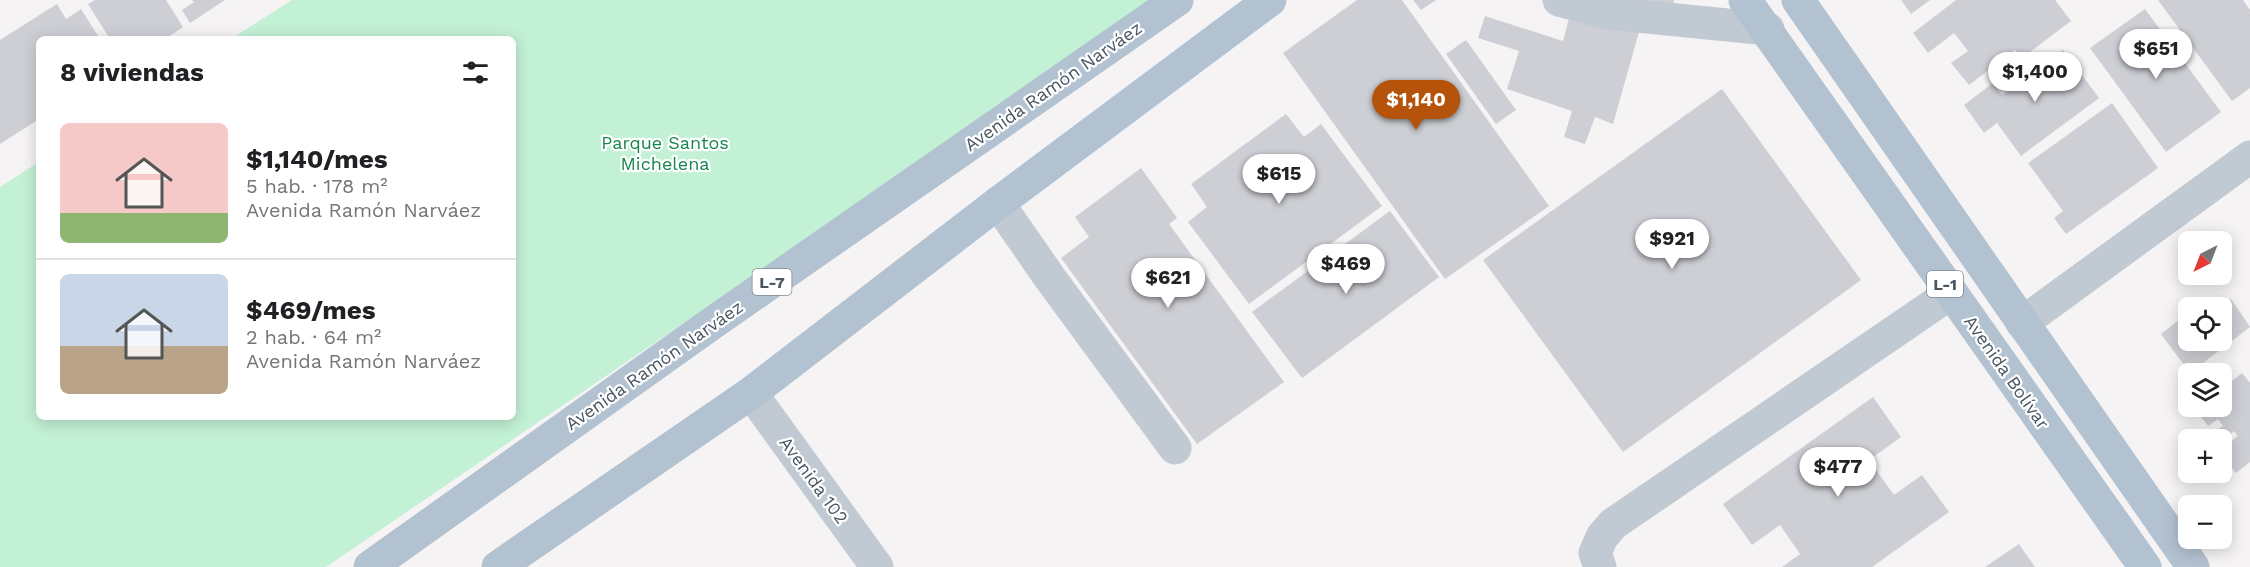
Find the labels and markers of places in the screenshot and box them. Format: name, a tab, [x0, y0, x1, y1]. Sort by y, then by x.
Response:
pin: $651	[2120, 29, 2192, 80]
pin: $1,400	[1986, 52, 2084, 103]
pin: $1,140	[1367, 80, 1465, 131]
pin: $615	[1243, 154, 1315, 205]
pin: $921	[1636, 219, 1708, 270]
pin: $469	[1310, 244, 1382, 295]
pin: $621	[1132, 258, 1204, 309]
pin: $477	[1802, 447, 1874, 498]

